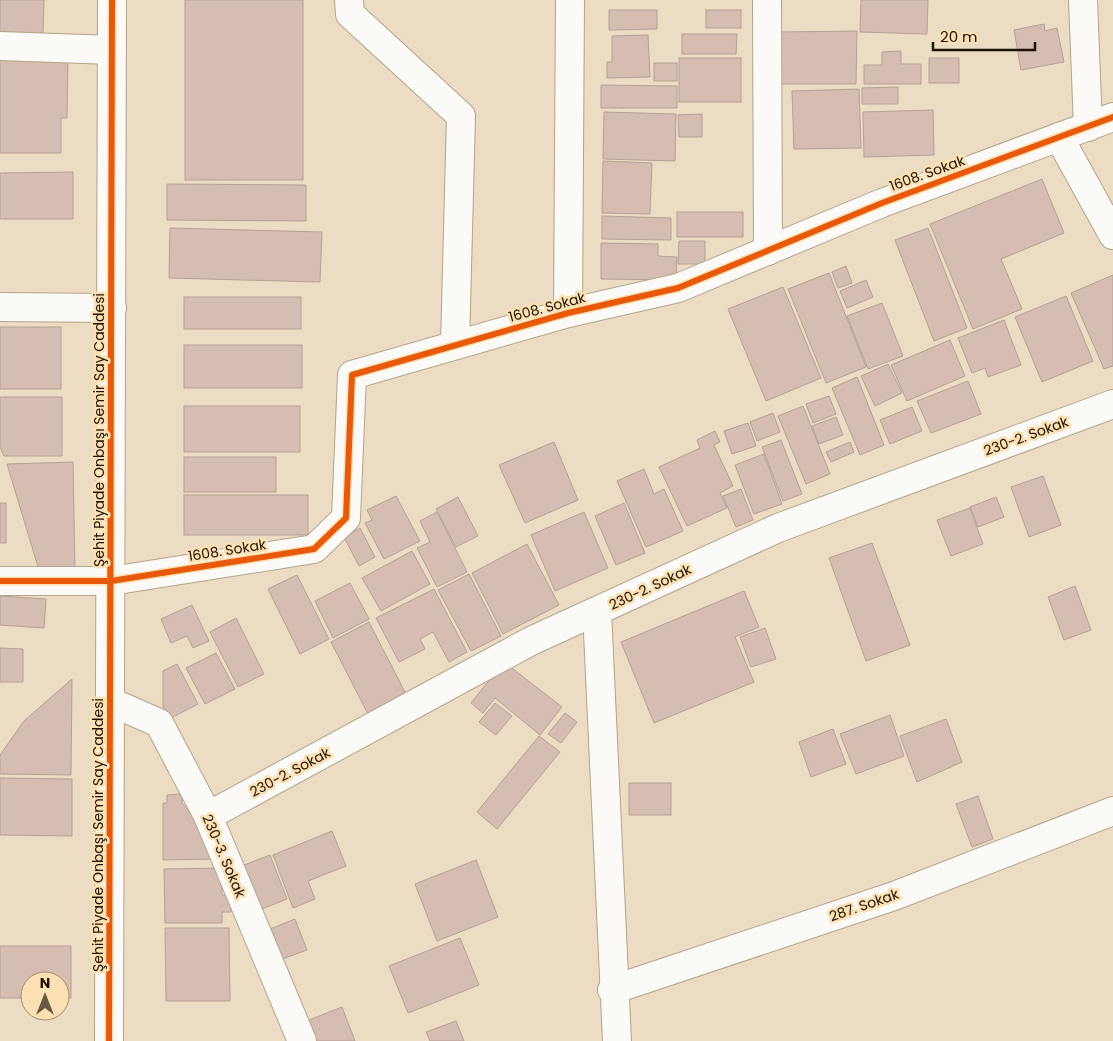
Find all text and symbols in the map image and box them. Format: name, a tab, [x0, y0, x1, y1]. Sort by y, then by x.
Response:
scale bar	[933, 20, 1036, 52]
text: 20 m	[940, 26, 978, 47]
street label: 1608. Sokak	[887, 150, 968, 196]
street label: 1608. Sokak	[506, 287, 588, 327]
street label: Şehit Piyade Onbaşı Semir Say Caddesi	[89, 293, 109, 567]
street label: 230-2. Sokak	[981, 411, 1072, 461]
street label: 1608. Sokak	[187, 534, 268, 566]
street label: 230-2. Sokak	[606, 559, 695, 615]
street label: Şehit Piyade Onbaşı Semir Say Caddesi	[88, 698, 108, 972]
street label: 230-2. Sokak	[246, 742, 335, 802]
street label: 230-3. Sokak	[197, 811, 251, 901]
street label: 287. Sokak	[827, 884, 902, 926]
north arrow	[20, 971, 70, 1021]
text: N	[40, 973, 50, 993]

